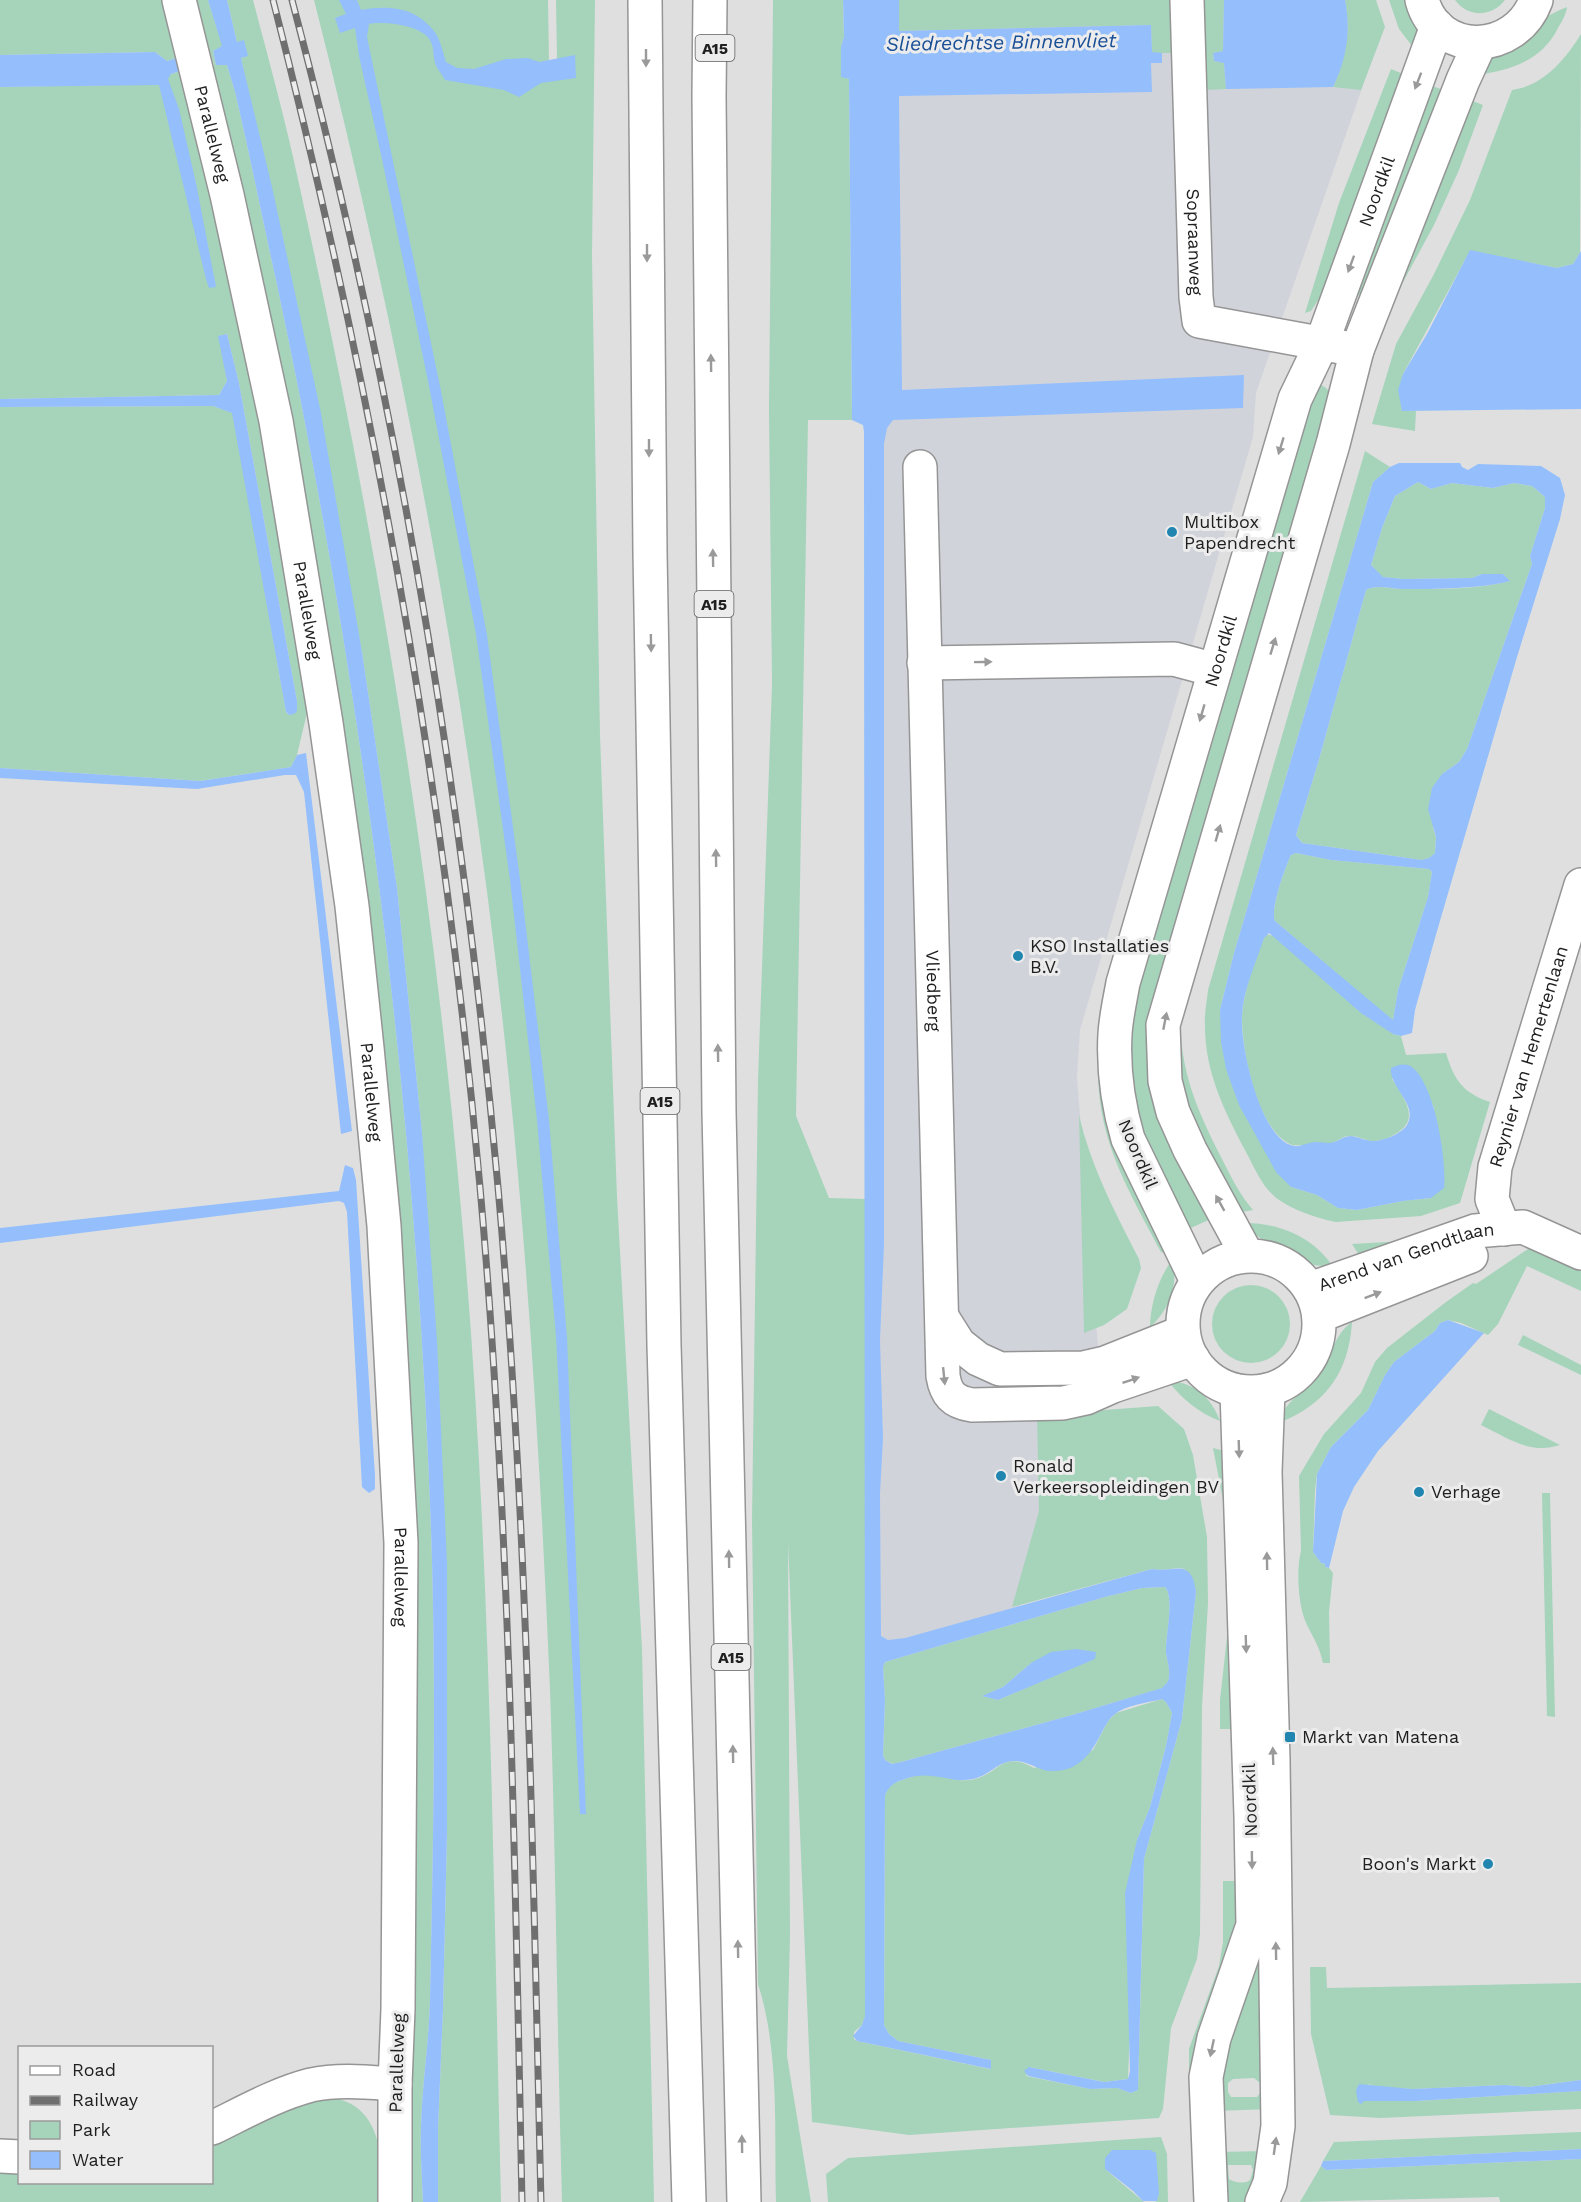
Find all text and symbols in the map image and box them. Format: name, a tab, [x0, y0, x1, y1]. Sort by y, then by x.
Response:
water label: Sliedrechtse Binnenvliet	[886, 28, 1117, 56]
road number: A15	[696, 35, 734, 61]
one-way arrow	[641, 49, 651, 68]
one-way arrow	[1413, 72, 1422, 90]
street label: Parallelweg	[190, 83, 235, 185]
street label: Noordkil	[1354, 153, 1399, 229]
street label: Sopraanweg	[1183, 188, 1207, 296]
one-way arrow	[642, 244, 652, 263]
one-way arrow	[1345, 255, 1355, 273]
one-way arrow	[706, 354, 716, 373]
one-way arrow	[1276, 437, 1285, 455]
one-way arrow	[644, 439, 654, 458]
place label: Multibox Papendrecht	[1184, 511, 1296, 553]
marker: Multibox Papendrecht	[1165, 525, 1179, 539]
one-way arrow	[708, 549, 718, 568]
street label: Parallelweg	[289, 559, 326, 662]
road number: A15	[694, 591, 734, 617]
street label: Noordkil	[1200, 612, 1241, 689]
one-way arrow	[646, 634, 656, 653]
one-way arrow	[1269, 637, 1278, 655]
one-way arrow	[973, 658, 992, 667]
one-way arrow	[1197, 705, 1206, 723]
one-way arrow	[1214, 824, 1223, 842]
one-way arrow	[711, 849, 721, 868]
place label: KSO Installaties B.V.	[1030, 935, 1169, 977]
street label: Reynier van Hemertenlaan	[1485, 943, 1572, 1170]
marker: KSO Installaties B.V.	[1011, 949, 1025, 963]
street label: Vliedberg	[922, 950, 945, 1032]
one-way arrow	[1161, 1011, 1170, 1030]
street label: Parallelweg	[356, 1041, 387, 1143]
one-way arrow	[713, 1044, 723, 1063]
road number: A15	[640, 1088, 680, 1114]
street label: Noordkil	[1114, 1116, 1163, 1192]
one-way arrow	[1215, 1194, 1225, 1211]
street label: Arend van Gendtlaan	[1315, 1218, 1495, 1295]
one-way arrow	[1365, 1289, 1383, 1299]
one-way arrow	[939, 1366, 949, 1385]
one-way arrow	[1122, 1374, 1140, 1384]
one-way arrow	[1235, 1440, 1244, 1459]
place label: Ronald Verkeersopleidingen BV	[1013, 1455, 1219, 1497]
marker: Ronald Verkeersopleidingen BV	[994, 1469, 1008, 1483]
place label: Verhage	[1431, 1481, 1501, 1502]
marker: Verhage	[1412, 1485, 1426, 1499]
street label: Parallelweg	[390, 1526, 412, 1627]
one-way arrow	[724, 1549, 734, 1568]
one-way arrow	[1262, 1551, 1271, 1570]
one-way arrow	[1241, 1634, 1250, 1653]
road number: A15	[712, 1644, 750, 1670]
place label: Markt van Matena	[1302, 1726, 1459, 1747]
marker: Markt van Matena	[1283, 1730, 1297, 1744]
one-way arrow	[729, 1744, 738, 1763]
one-way arrow	[1269, 1746, 1278, 1765]
street label: Noordkil	[1238, 1762, 1261, 1837]
one-way arrow	[1247, 1850, 1256, 1869]
place label: Boon's Markt	[1362, 1853, 1476, 1874]
marker: Boon's Markt	[1481, 1857, 1495, 1871]
one-way arrow	[733, 1939, 743, 1958]
one-way arrow	[1271, 1941, 1281, 1960]
street label: Parallelweg	[384, 2012, 409, 2113]
one-way arrow	[1207, 2039, 1216, 2058]
legend	[18, 2046, 213, 2184]
text: Road	[72, 2059, 116, 2080]
text: Railway	[72, 2089, 139, 2110]
text: Park	[72, 2119, 111, 2140]
one-way arrow	[738, 2134, 747, 2153]
one-way arrow	[1271, 2136, 1280, 2155]
text: Water	[72, 2149, 124, 2170]

